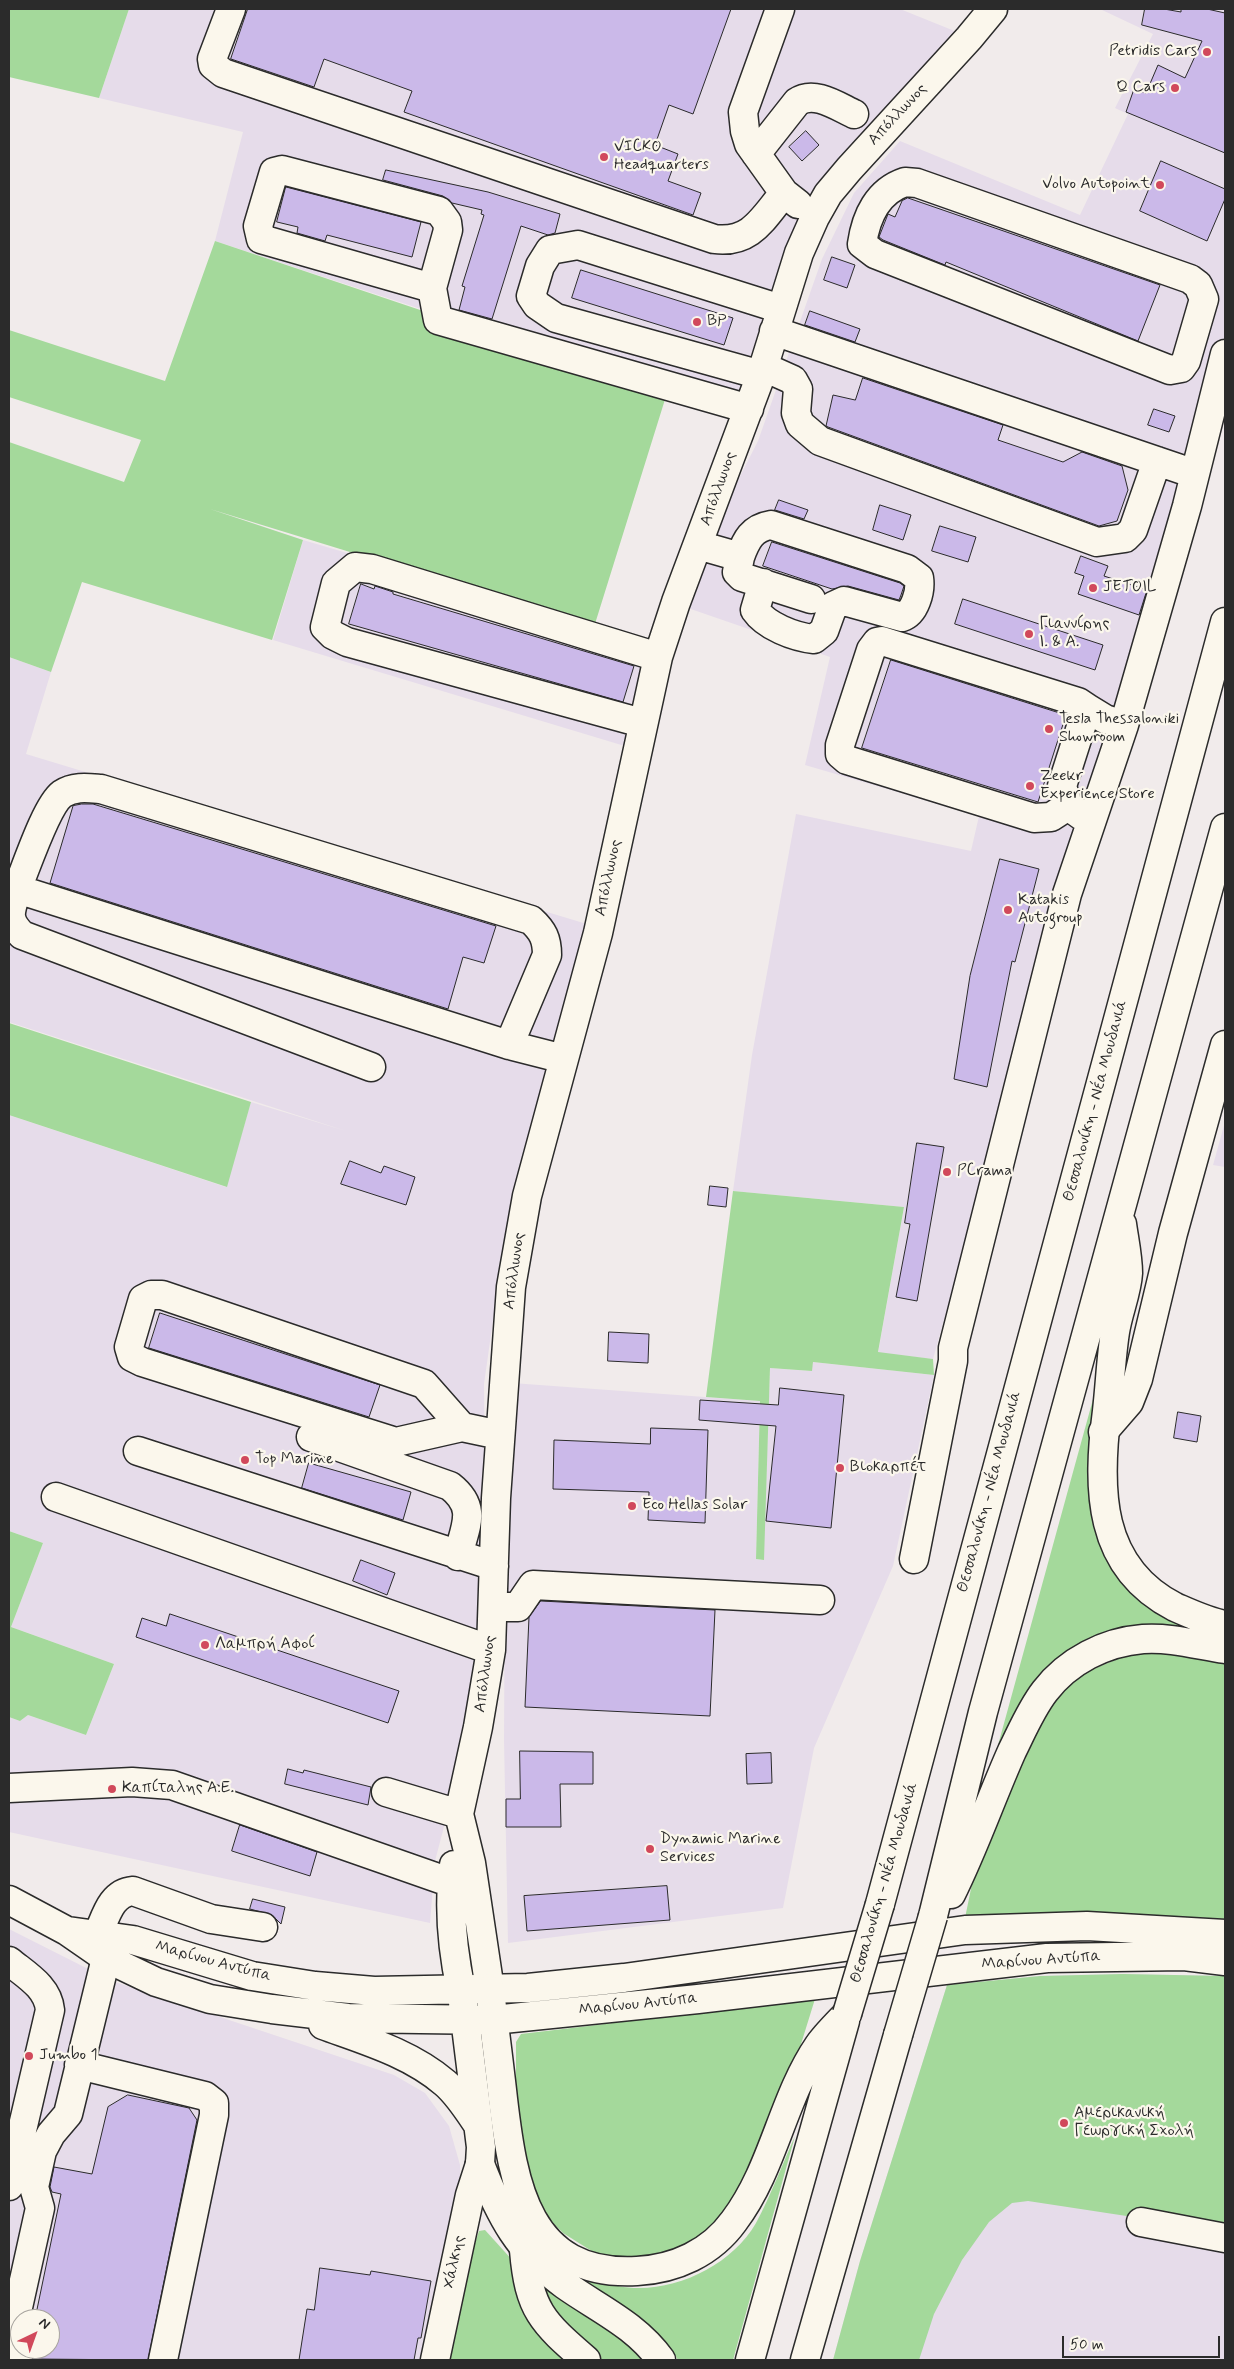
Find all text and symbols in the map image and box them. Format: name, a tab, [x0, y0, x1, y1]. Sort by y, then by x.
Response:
place label: Petridis Cars	[1109, 42, 1197, 62]
marker: Petridis Cars	[1201, 46, 1213, 58]
place label: Q Cars	[1116, 78, 1165, 98]
street label: Απόλλωνος	[865, 80, 931, 150]
marker: Q Cars	[1169, 82, 1181, 94]
place label: VICKO Headquarters	[614, 138, 709, 176]
marker: VICKO Headquarters	[598, 151, 610, 163]
place label: Volvo Autopoint	[1042, 175, 1150, 195]
marker: Volvo Autopoint	[1154, 179, 1166, 191]
place label: BP	[707, 312, 726, 332]
marker: BP	[691, 316, 703, 328]
street label: Απόλλωνος	[697, 449, 741, 529]
place label: JETOIL	[1103, 578, 1157, 598]
marker: JETOIL	[1087, 582, 1099, 594]
place label: Γιαννίρης Ι. & Α.	[1039, 615, 1109, 653]
marker: Γιαννίρης Ι. & Α.	[1023, 628, 1035, 640]
place label: Tesla Thessaloniki Showroom	[1059, 710, 1179, 748]
marker: Tesla Thessaloniki Showroom	[1043, 723, 1055, 735]
place label: Zeekr Experience Store	[1040, 767, 1155, 805]
marker: Zeekr Experience Store	[1024, 780, 1036, 792]
street label: Απόλλωνος	[592, 838, 626, 918]
place label: Katakis Autogroup	[1018, 891, 1083, 929]
marker: Katakis Autogroup	[1002, 904, 1014, 916]
street label: Θεσσαλονίκη - Νέα Μουδανιά	[1060, 998, 1132, 1204]
place label: PCrama	[957, 1162, 1012, 1182]
marker: PCrama	[941, 1166, 953, 1178]
street label: Απόλλωνος	[500, 1231, 530, 1311]
street label: Θεσσαλονίκη - Νέα Μουδανιά	[954, 1389, 1026, 1595]
place label: Top Marine	[255, 1450, 334, 1470]
marker: Top Marine	[239, 1454, 251, 1466]
place label: Βιοκαρπέτ	[850, 1458, 926, 1478]
marker: Βιοκαρπέτ	[834, 1462, 846, 1474]
place label: Eco Hellas Solar	[642, 1496, 747, 1516]
marker: Eco Hellas Solar	[626, 1500, 638, 1512]
street label: Απόλλωνος	[471, 1634, 501, 1714]
place label: Λαμπρή Αφοί	[215, 1635, 314, 1655]
marker: Λαμπρή Αφοί	[199, 1639, 211, 1651]
place label: Καπίταλης Α.Ε.	[122, 1779, 234, 1799]
street label: Θεσσαλονίκη - Νέα Μουδανιά	[847, 1781, 923, 1985]
marker: Καπίταλης Α.Ε.	[106, 1783, 118, 1795]
place label: Dynamic Marine Services	[660, 1830, 781, 1868]
marker: Dynamic Marine Services	[644, 1843, 656, 1855]
street label: Μαρίνου Αντύπα	[153, 1937, 273, 1987]
street label: Μαρίνου Αντύπα	[981, 1947, 1101, 1975]
street label: Μαρίνου Αντύπα	[578, 1989, 698, 2021]
place label: Jumbo 1	[39, 2046, 98, 2066]
marker: Jumbo 1	[23, 2050, 35, 2062]
place label: Αμερικανική Γεωργική Σχολή	[1074, 2104, 1194, 2142]
marker: Αμερικανική Γεωργική Σχολή	[1058, 2117, 1070, 2129]
street label: Χάλκης	[440, 2234, 470, 2290]
north arrow	[10, 2309, 60, 2359]
text: N	[35, 2314, 54, 2333]
scale bar	[1064, 2326, 1222, 2358]
text: 50 m	[1070, 2335, 1104, 2355]

